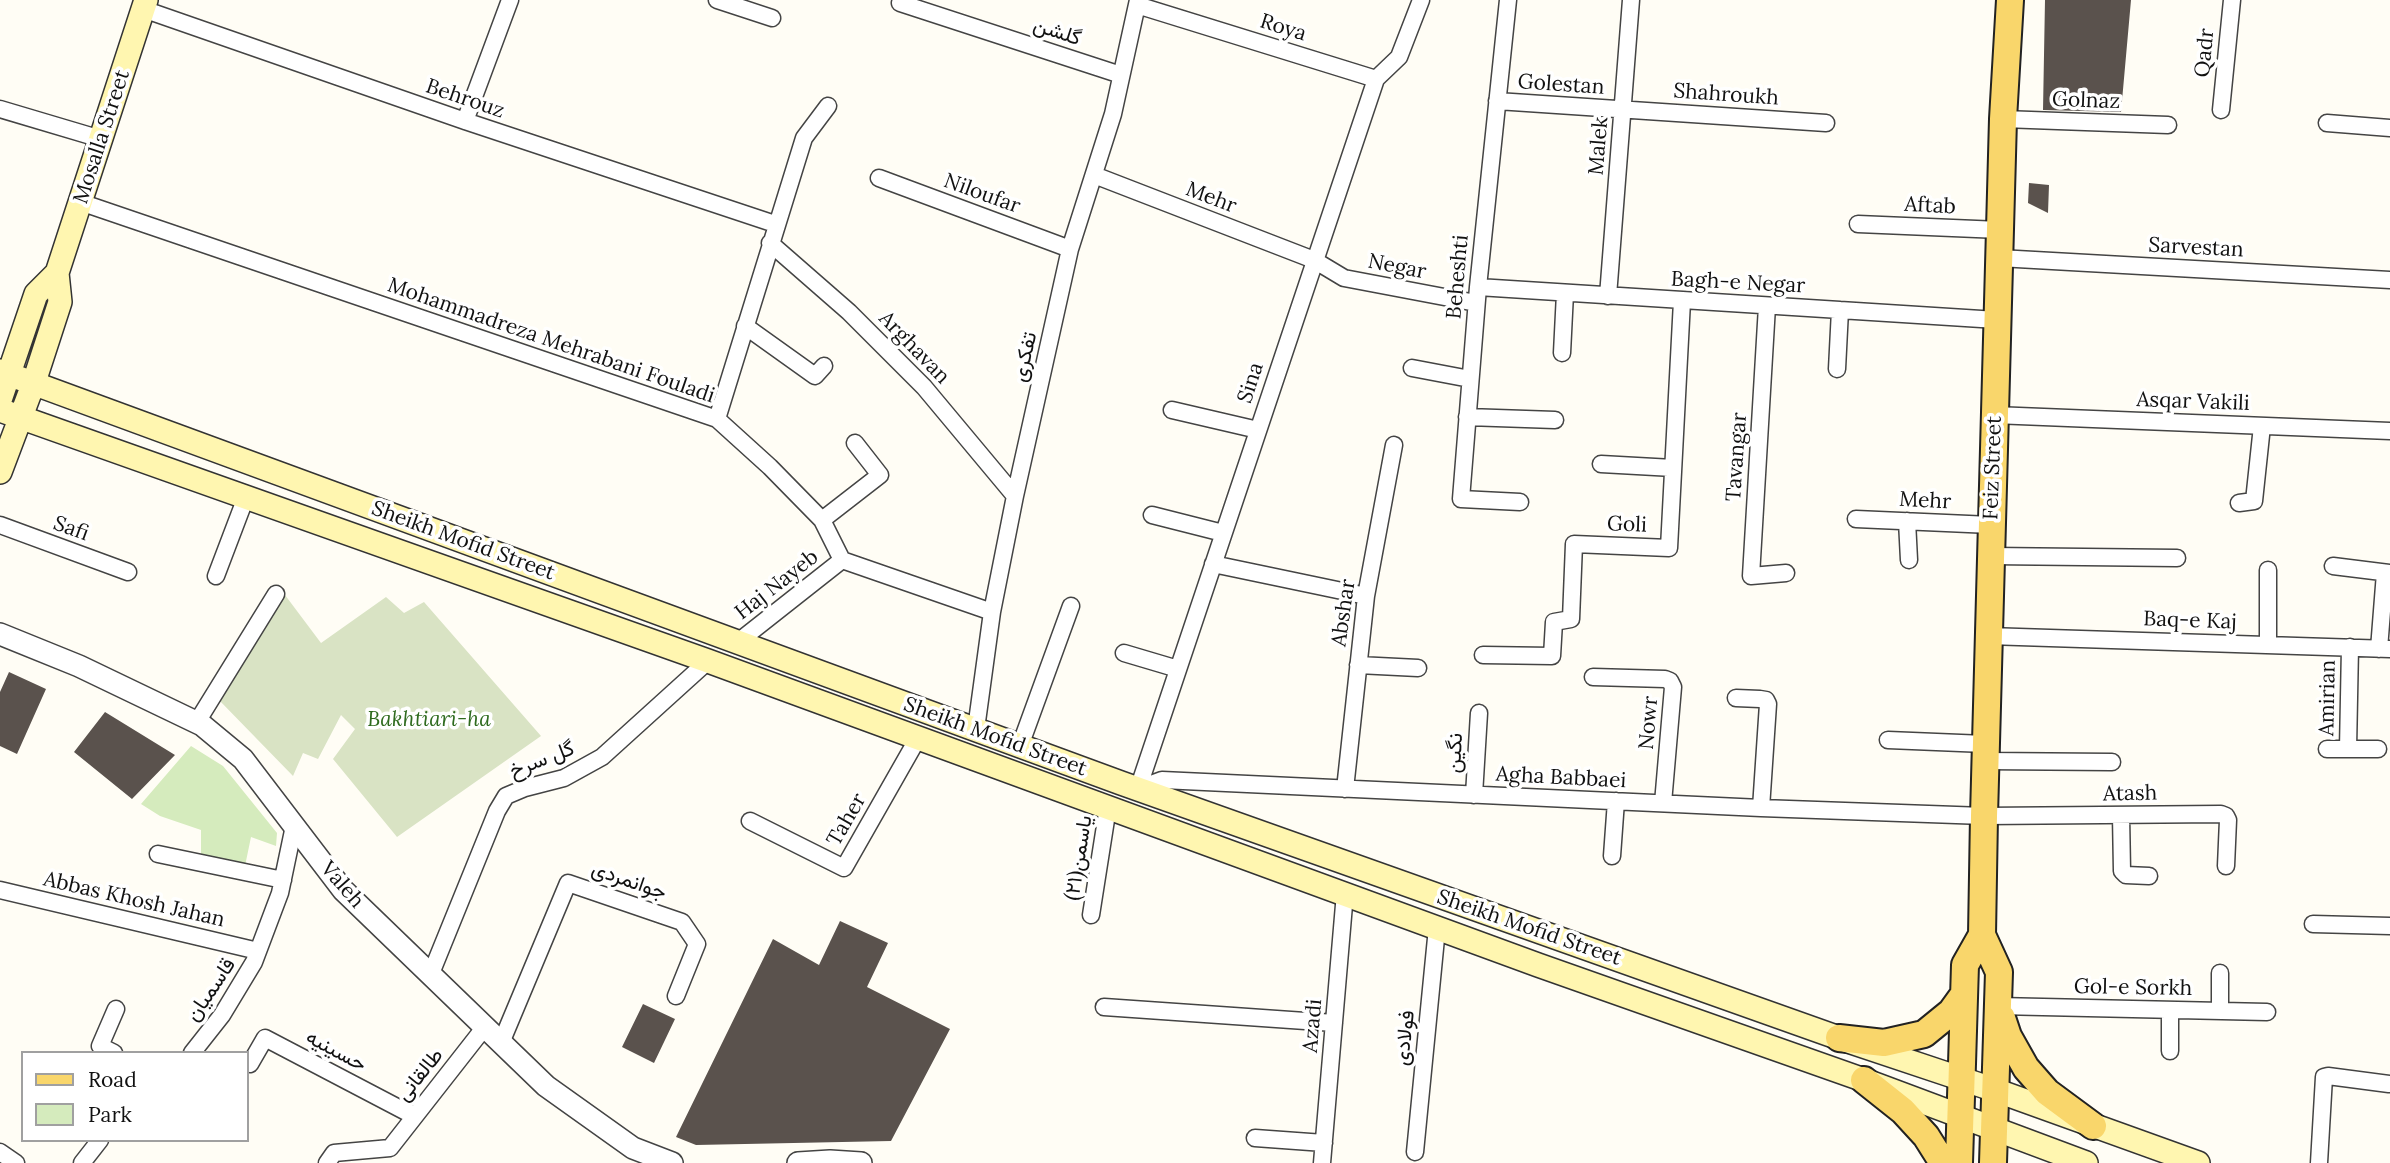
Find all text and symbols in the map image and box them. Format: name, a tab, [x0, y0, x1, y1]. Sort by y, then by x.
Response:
street label: Roya	[1257, 9, 1309, 47]
street label: گلشن	[1030, 12, 1084, 52]
street label: Qadr	[2190, 27, 2220, 79]
street label: Mosalla Street	[68, 67, 136, 207]
street label: Golestan	[1517, 69, 1605, 101]
street label: Behrouz	[422, 74, 508, 124]
street label: Shahroukh	[1672, 79, 1780, 111]
street label: Golnaz	[2051, 87, 2121, 115]
street label: Malek	[1584, 116, 1614, 176]
street label: Niloufar	[940, 169, 1024, 219]
street label: Mehr	[1182, 177, 1240, 219]
street label: Aftab	[1904, 192, 1956, 220]
street label: Sarvestan	[2148, 233, 2244, 263]
street label: Beheshti	[1442, 234, 1474, 320]
street label: Negar	[1366, 249, 1428, 285]
street label: Bagh-e Negar	[1670, 267, 1806, 299]
street label: Mohammadreza Mehrabani Fouladi	[384, 273, 718, 409]
street label: Arghavan	[873, 306, 955, 390]
street label: تفکری	[1007, 330, 1043, 384]
street label: Sina	[1233, 359, 1269, 407]
street label: Asqar Vakili	[2136, 387, 2250, 417]
street label: Tavangar	[1721, 412, 1753, 502]
street label: Feiz Street	[1979, 415, 2007, 521]
street label: Mehr	[1898, 487, 1952, 515]
street label: Sheikh Mofid Street	[368, 496, 558, 586]
street label: Safi	[50, 511, 92, 547]
street label: Goli	[1607, 512, 1647, 538]
street label: Haj Nayeb	[730, 545, 824, 625]
street label: Abshar	[1327, 578, 1361, 648]
street label: Baq-e Kaj	[2143, 607, 2237, 635]
street label: Amirian	[2315, 660, 2341, 736]
street label: Sheikh Mofid Street	[900, 692, 1090, 782]
street label: Nowr	[1634, 695, 1664, 751]
park label: Bakhtiari-ha	[367, 707, 491, 733]
street label: نگین	[1441, 732, 1469, 774]
street label: گل سرخ	[506, 736, 578, 784]
street label: Agha Babbaei	[1495, 762, 1627, 794]
street label: Atash	[2103, 781, 2157, 807]
street label: Taher	[822, 789, 872, 851]
street label: یاسمن(۲۱)	[1060, 814, 1098, 902]
street label: Valeh	[315, 856, 369, 914]
street label: جوانمردی	[588, 856, 670, 906]
street label: Abbas Khosh Jahan	[41, 867, 227, 933]
street label: Sheikh Mofid Street	[1434, 885, 1624, 971]
street label: قاسمیان	[181, 954, 241, 1026]
street label: Gol-e Sorkh	[2074, 974, 2192, 1002]
street label: Azadi	[1298, 998, 1328, 1054]
street label: فولادی	[1390, 1009, 1420, 1067]
street label: حسینیه	[301, 1025, 371, 1077]
street label: طالقانی	[391, 1043, 449, 1107]
legend	[21, 1051, 248, 1142]
text: Road	[88, 1066, 137, 1093]
text: Park	[88, 1101, 132, 1128]

